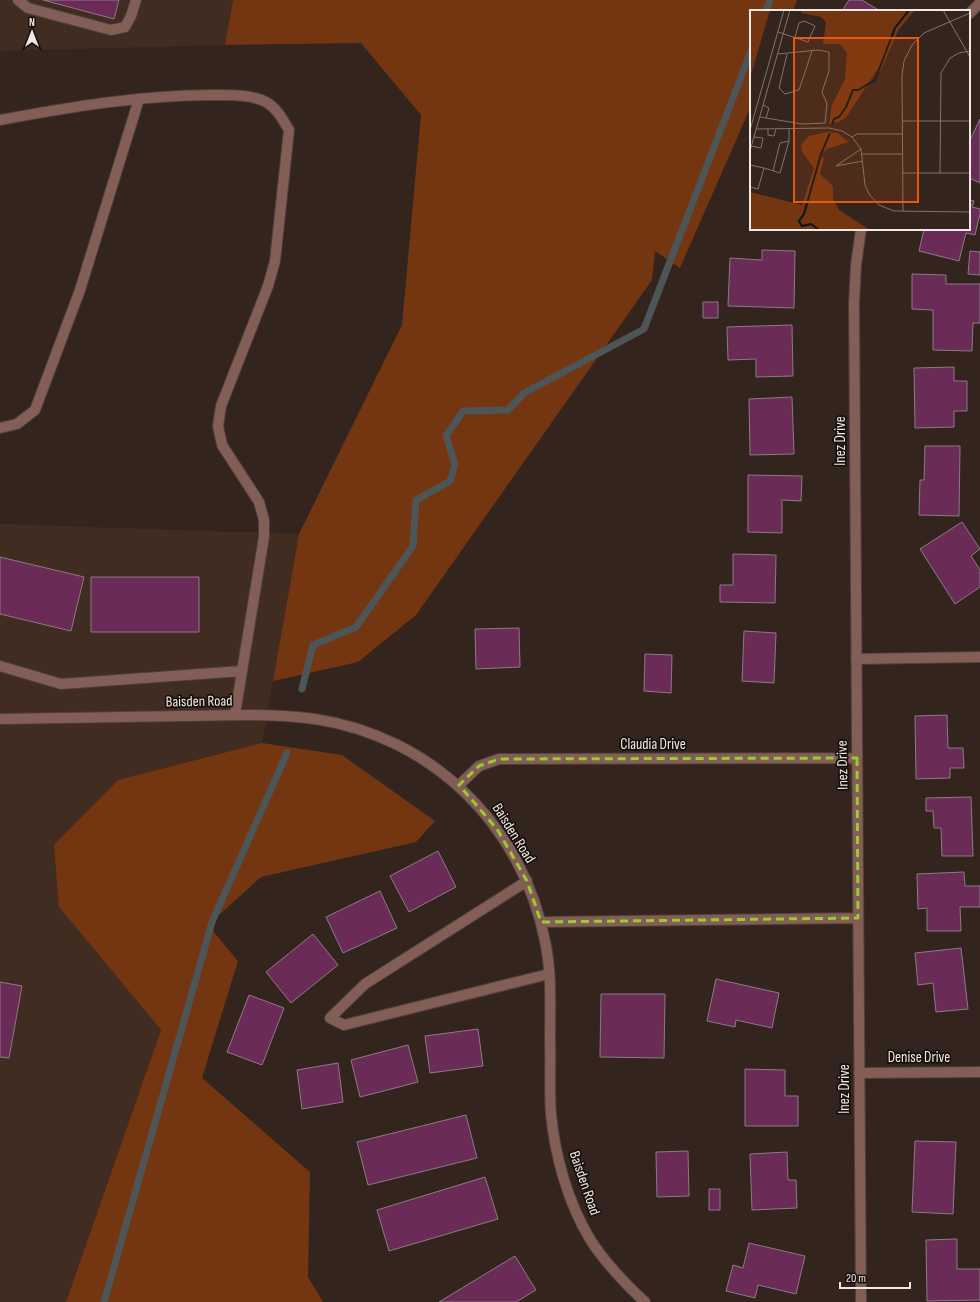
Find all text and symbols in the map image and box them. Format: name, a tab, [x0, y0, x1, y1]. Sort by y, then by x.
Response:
inset map	[750, 10, 970, 230]
north arrow	[12, 12, 52, 52]
text: N	[29, 16, 35, 29]
street label: Inez Drive	[831, 416, 850, 466]
street label: Baisden Road	[165, 691, 233, 712]
street label: Claudia Drive	[620, 735, 686, 754]
street label: Inez Drive	[833, 740, 852, 790]
street label: Baisden Road	[488, 800, 539, 867]
street label: Denise Drive	[888, 1048, 950, 1067]
street label: Inez Drive	[835, 1064, 854, 1114]
street label: Baisden Road	[565, 1149, 604, 1218]
scale bar	[840, 1264, 910, 1290]
text: 20 m	[846, 1271, 866, 1286]

